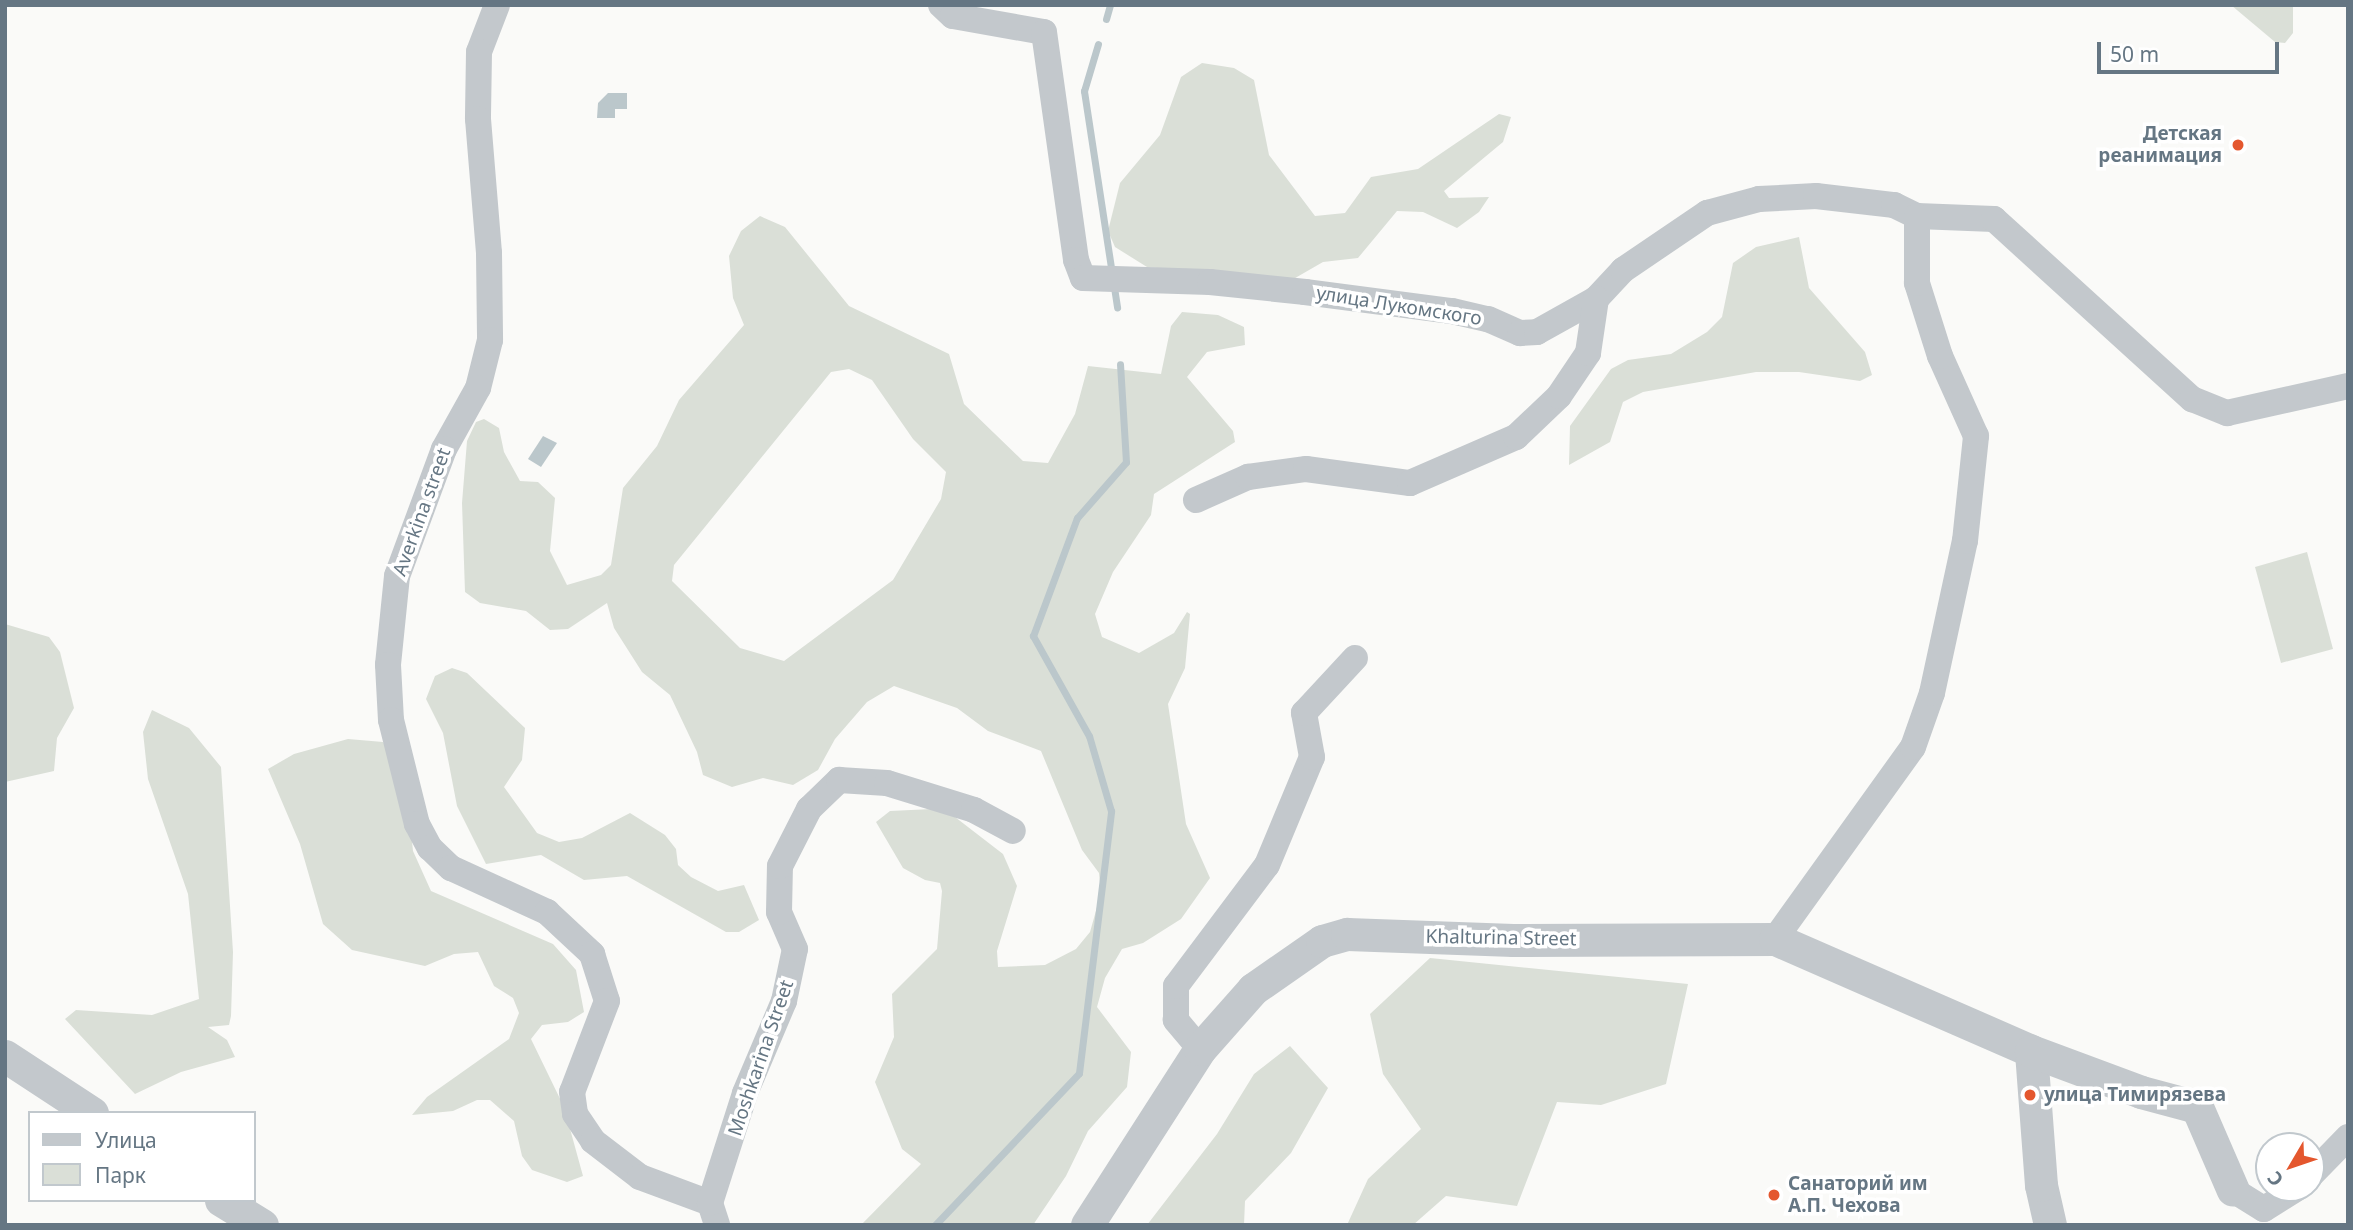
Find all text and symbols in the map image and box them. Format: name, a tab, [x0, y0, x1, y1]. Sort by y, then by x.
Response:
scale bar	[2101, 28, 2283, 72]
text: 50 m	[2110, 40, 2159, 68]
place label: Детская реанимация	[2098, 123, 2222, 167]
marker: Детская реанимация	[2228, 135, 2248, 155]
street label: улица Лукомского	[1315, 282, 1483, 330]
street label: Averkina street	[388, 445, 456, 579]
street label: Khalturina Street	[1425, 925, 1577, 951]
street label: Moshkarina Street	[724, 977, 798, 1139]
place label: улица Тимирязева	[2044, 1084, 2226, 1106]
marker: улица Тимирязева	[2022, 1087, 2038, 1103]
legend	[28, 1111, 256, 1202]
text: Улица	[95, 1126, 157, 1154]
north arrow	[2255, 1132, 2325, 1202]
text: Парк	[95, 1161, 146, 1189]
text: С	[2261, 1166, 2289, 1192]
place label: Санаторий им А.П. Чехова	[1788, 1173, 1928, 1217]
marker: Санаторий им А.П. Чехова	[1766, 1187, 1782, 1203]

